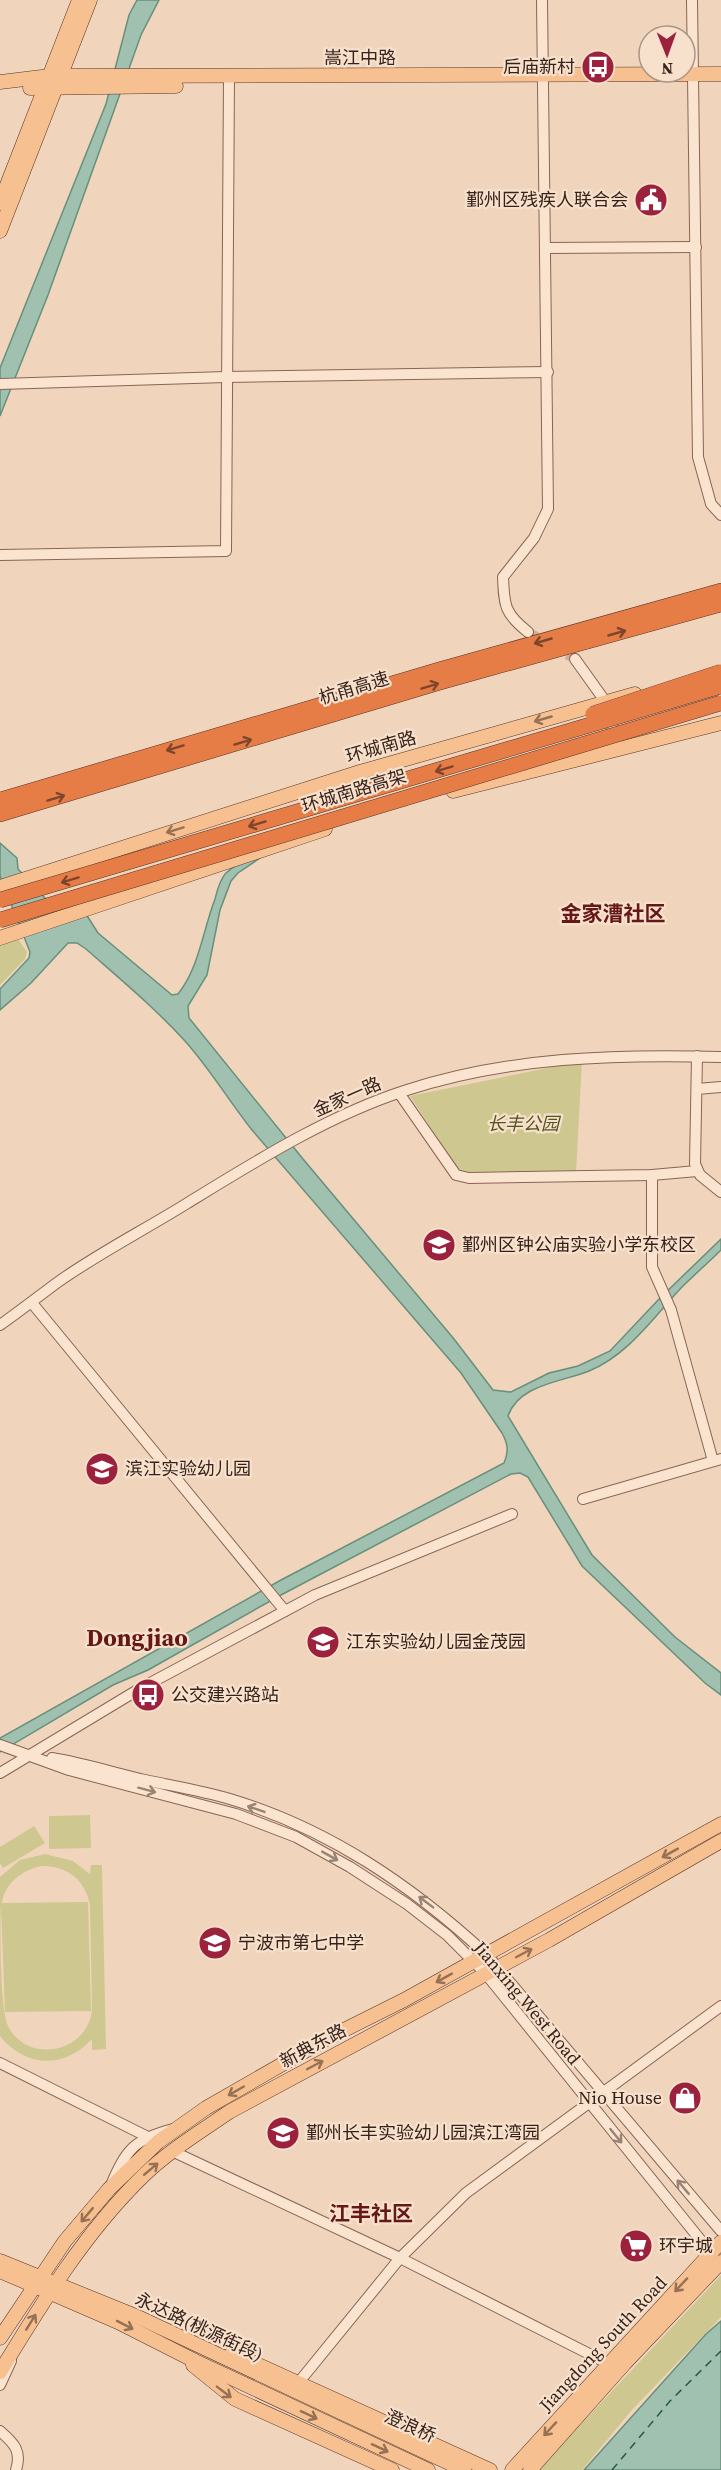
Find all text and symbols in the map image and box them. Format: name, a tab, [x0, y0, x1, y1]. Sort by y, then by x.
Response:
north arrow	[637, 24, 697, 84]
street label: 嵩江中路	[324, 45, 396, 70]
bus stop icon: 后庙新村	[580, 49, 616, 85]
place label: 后庙新村	[503, 54, 575, 79]
text: N	[661, 58, 673, 80]
public building icon: 鄞州区残疾人联合会	[633, 182, 669, 218]
place label: 鄞州区残疾人联合会	[466, 187, 628, 212]
one-way arrow	[607, 627, 626, 638]
one-way arrow	[534, 636, 553, 647]
street label: 杭甬高速	[316, 665, 392, 710]
one-way arrow	[420, 680, 439, 691]
one-way arrow	[534, 714, 553, 725]
street label: 环城南路	[343, 725, 419, 768]
one-way arrow	[233, 736, 252, 747]
one-way arrow	[166, 743, 185, 754]
street label: 环城南路高架	[299, 763, 409, 818]
one-way arrow	[434, 764, 453, 775]
one-way arrow	[46, 792, 65, 803]
one-way arrow	[247, 819, 266, 830]
one-way arrow	[166, 825, 185, 836]
one-way arrow	[61, 875, 80, 886]
district label: 金家漕社区	[561, 899, 666, 928]
street label: 金家一路	[309, 1070, 385, 1123]
park label: 长丰公园	[487, 1111, 562, 1136]
school or university icon: 鄞州区钟公庙实验小学东校区	[421, 1227, 457, 1263]
place label: 鄞州区钟公庙实验小学东校区	[462, 1232, 696, 1257]
school or university icon: 滨江实验幼儿园	[84, 1451, 120, 1487]
place label: 滨江实验幼儿园	[125, 1456, 251, 1481]
district label: Dongjiao	[86, 1621, 188, 1654]
school or university icon: 江东实验幼儿园金茂园	[305, 1624, 341, 1660]
place label: 江东实验幼儿园金茂园	[346, 1629, 526, 1654]
bus stop icon: 公交建兴路站	[130, 1677, 166, 1713]
place label: 公交建兴路站	[171, 1682, 279, 1707]
one-way arrow	[137, 1785, 156, 1797]
one-way arrow	[248, 1802, 266, 1813]
one-way arrow	[662, 1847, 679, 1859]
one-way arrow	[321, 1850, 338, 1862]
one-way arrow	[419, 1896, 435, 1908]
school or university icon: 宁波市第七中学	[197, 1925, 233, 1961]
place label: 宁波市第七中学	[238, 1930, 364, 1955]
street label: Jianxing West Road	[468, 1935, 587, 2070]
one-way arrow	[515, 1947, 532, 1959]
one-way arrow	[436, 1972, 453, 1984]
street label: 新典东路	[275, 2018, 350, 2073]
one-way arrow	[306, 2059, 324, 2070]
shop icon: Nio House	[667, 2080, 703, 2116]
one-way arrow	[228, 2085, 245, 2097]
place label: Nio House	[578, 2085, 662, 2110]
school or university icon: 鄞州长丰实验幼儿园滨江湾园	[265, 2115, 301, 2151]
place label: 鄞州长丰实验幼儿园滨江湾园	[306, 2120, 540, 2145]
one-way arrow	[610, 2128, 623, 2144]
one-way arrow	[143, 2162, 158, 2176]
one-way arrow	[676, 2180, 690, 2195]
district label: 江丰社区	[329, 2199, 413, 2228]
one-way arrow	[81, 2207, 94, 2223]
supermarket icon: 环宇城	[618, 2228, 654, 2264]
place label: 环宇城	[659, 2233, 713, 2258]
street label: Jiangdong South Road	[533, 2271, 672, 2418]
one-way arrow	[674, 2278, 689, 2293]
street label: 永达路(桃源街段)	[131, 2286, 267, 2367]
one-way arrow	[25, 2314, 37, 2331]
one-way arrow	[116, 2320, 134, 2332]
one-way arrow	[216, 2385, 232, 2398]
street label: 澄浪桥	[380, 2403, 440, 2448]
one-way arrow	[299, 2409, 317, 2421]
one-way arrow	[543, 2421, 557, 2436]
one-way arrow	[370, 2442, 388, 2454]

